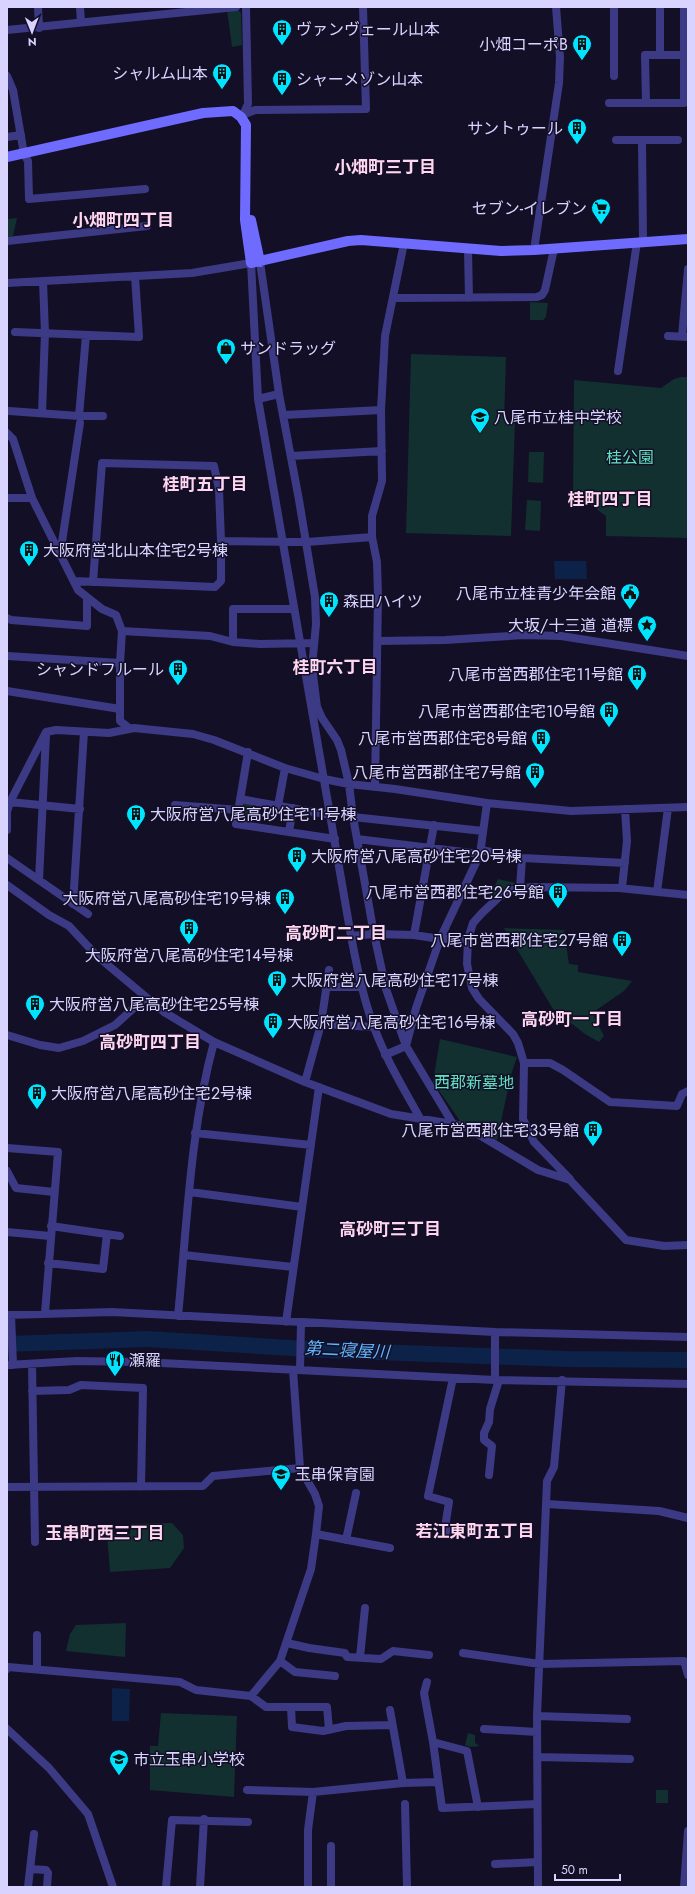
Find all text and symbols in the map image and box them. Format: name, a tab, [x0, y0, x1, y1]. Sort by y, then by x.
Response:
north arrow	[12, 12, 52, 52]
building icon: ヴァンヴェール山本	[271, 18, 293, 46]
place label: ヴァンヴェール山本	[296, 18, 440, 41]
place label: 小畑コーポB	[479, 33, 568, 56]
building icon: 小畑コーポB	[571, 33, 593, 61]
text: N	[28, 34, 37, 50]
place label: シャルム山本	[112, 62, 208, 85]
building icon: シャルム山本	[211, 62, 233, 90]
building icon: シャーメゾン山本	[271, 68, 293, 96]
place label: シャーメゾン山本	[296, 68, 423, 91]
place label: サントゥール	[467, 117, 563, 140]
building icon: サントゥール	[566, 117, 588, 145]
district label: 小畑町三丁目	[334, 155, 436, 179]
place label: セブン-イレブン	[472, 197, 587, 220]
supermarket icon: セブン-イレブン	[590, 197, 612, 225]
district label: 小畑町四丁目	[72, 208, 174, 232]
shop icon: サンドラッグ	[215, 337, 237, 365]
place label: サンドラッグ	[240, 337, 336, 360]
school or university icon: 八尾市立桂中学校	[469, 406, 491, 434]
place label: 八尾市立桂中学校	[494, 406, 622, 429]
park label: 桂公園	[606, 446, 654, 469]
district label: 桂町五丁目	[163, 472, 248, 496]
district label: 桂町四丁目	[568, 487, 653, 511]
building icon: 大阪府営北山本住宅2号棟	[18, 539, 40, 567]
place label: 大阪府営北山本住宅2号棟	[43, 539, 228, 562]
place label: 八尾市立桂青少年会館	[456, 582, 616, 605]
public building icon: 八尾市立桂青少年会館	[619, 582, 641, 610]
building icon: 森田ハイツ	[318, 590, 340, 618]
place label: 森田ハイツ	[343, 590, 423, 613]
place label: 大坂/十三道 道標	[508, 614, 633, 637]
place icon: 大坂/十三道 道標	[636, 614, 658, 642]
district label: 桂町六丁目	[293, 655, 378, 679]
place label: シャンドフルール	[36, 658, 164, 681]
building icon: シャンドフルール	[167, 658, 189, 686]
place label: 八尾市営西郡住宅11号館	[449, 663, 623, 686]
building icon: 八尾市営西郡住宅11号館	[626, 663, 648, 691]
place label: 八尾市営西郡住宅10号館	[418, 700, 595, 723]
building icon: 八尾市営西郡住宅10号館	[598, 700, 620, 728]
place label: 八尾市営西郡住宅8号館	[358, 727, 527, 750]
building icon: 八尾市営西郡住宅8号館	[530, 727, 552, 755]
place label: 八尾市営西郡住宅7号館	[353, 761, 521, 784]
building icon: 八尾市営西郡住宅7号館	[524, 761, 546, 789]
building icon: 大阪府営八尾高砂住宅11号棟	[125, 803, 147, 831]
place label: 大阪府営八尾高砂住宅11号棟	[150, 803, 356, 826]
building icon: 大阪府営八尾高砂住宅20号棟	[286, 845, 308, 873]
place label: 大阪府営八尾高砂住宅20号棟	[311, 845, 522, 868]
place label: 八尾市営西郡住宅26号館	[366, 881, 544, 904]
building icon: 八尾市営西郡住宅26号館	[547, 881, 569, 909]
place label: 大阪府営八尾高砂住宅19号棟	[63, 887, 271, 910]
building icon: 大阪府営八尾高砂住宅19号棟	[274, 887, 296, 915]
building icon: 大阪府営八尾高砂住宅14号棟	[178, 917, 200, 945]
district label: 高砂町二丁目	[285, 921, 387, 945]
place label: 八尾市営西郡住宅27号館	[430, 929, 608, 952]
building icon: 八尾市営西郡住宅27号館	[611, 929, 633, 957]
place label: 大阪府営八尾高砂住宅14号棟	[85, 944, 293, 967]
building icon: 大阪府営八尾高砂住宅17号棟	[266, 969, 288, 997]
place label: 大阪府営八尾高砂住宅17号棟	[291, 969, 499, 992]
building icon: 大阪府営八尾高砂住宅25号棟	[24, 993, 46, 1021]
place label: 大阪府営八尾高砂住宅25号棟	[49, 993, 259, 1016]
district label: 高砂町一丁目	[521, 1007, 623, 1031]
building icon: 大阪府営八尾高砂住宅16号棟	[262, 1011, 284, 1039]
place label: 大阪府営八尾高砂住宅16号棟	[287, 1011, 495, 1034]
district label: 高砂町四丁目	[99, 1030, 201, 1054]
park label: 西郡新墓地	[434, 1071, 514, 1094]
building icon: 大阪府営八尾高砂住宅2号棟	[26, 1082, 48, 1110]
place label: 大阪府営八尾高砂住宅2号棟	[51, 1082, 252, 1105]
place label: 八尾市営西郡住宅33号館	[402, 1119, 579, 1142]
building icon: 八尾市営西郡住宅33号館	[582, 1119, 604, 1147]
district label: 高砂町三丁目	[339, 1217, 441, 1241]
water label: 第二寝屋川	[304, 1336, 392, 1364]
restaurant icon: 瀬羅	[104, 1349, 126, 1377]
place label: 瀬羅	[129, 1349, 161, 1372]
school or university icon: 玉串保育園	[270, 1463, 292, 1491]
place label: 玉串保育園	[295, 1463, 375, 1486]
district label: 若江東町五丁目	[416, 1519, 535, 1543]
district label: 玉串町西三丁目	[46, 1521, 165, 1545]
school or university icon: 市立玉串小学校	[108, 1748, 130, 1776]
place label: 市立玉串小学校	[133, 1748, 245, 1771]
scale bar	[555, 1856, 620, 1882]
text: 50 m	[561, 1861, 588, 1879]

